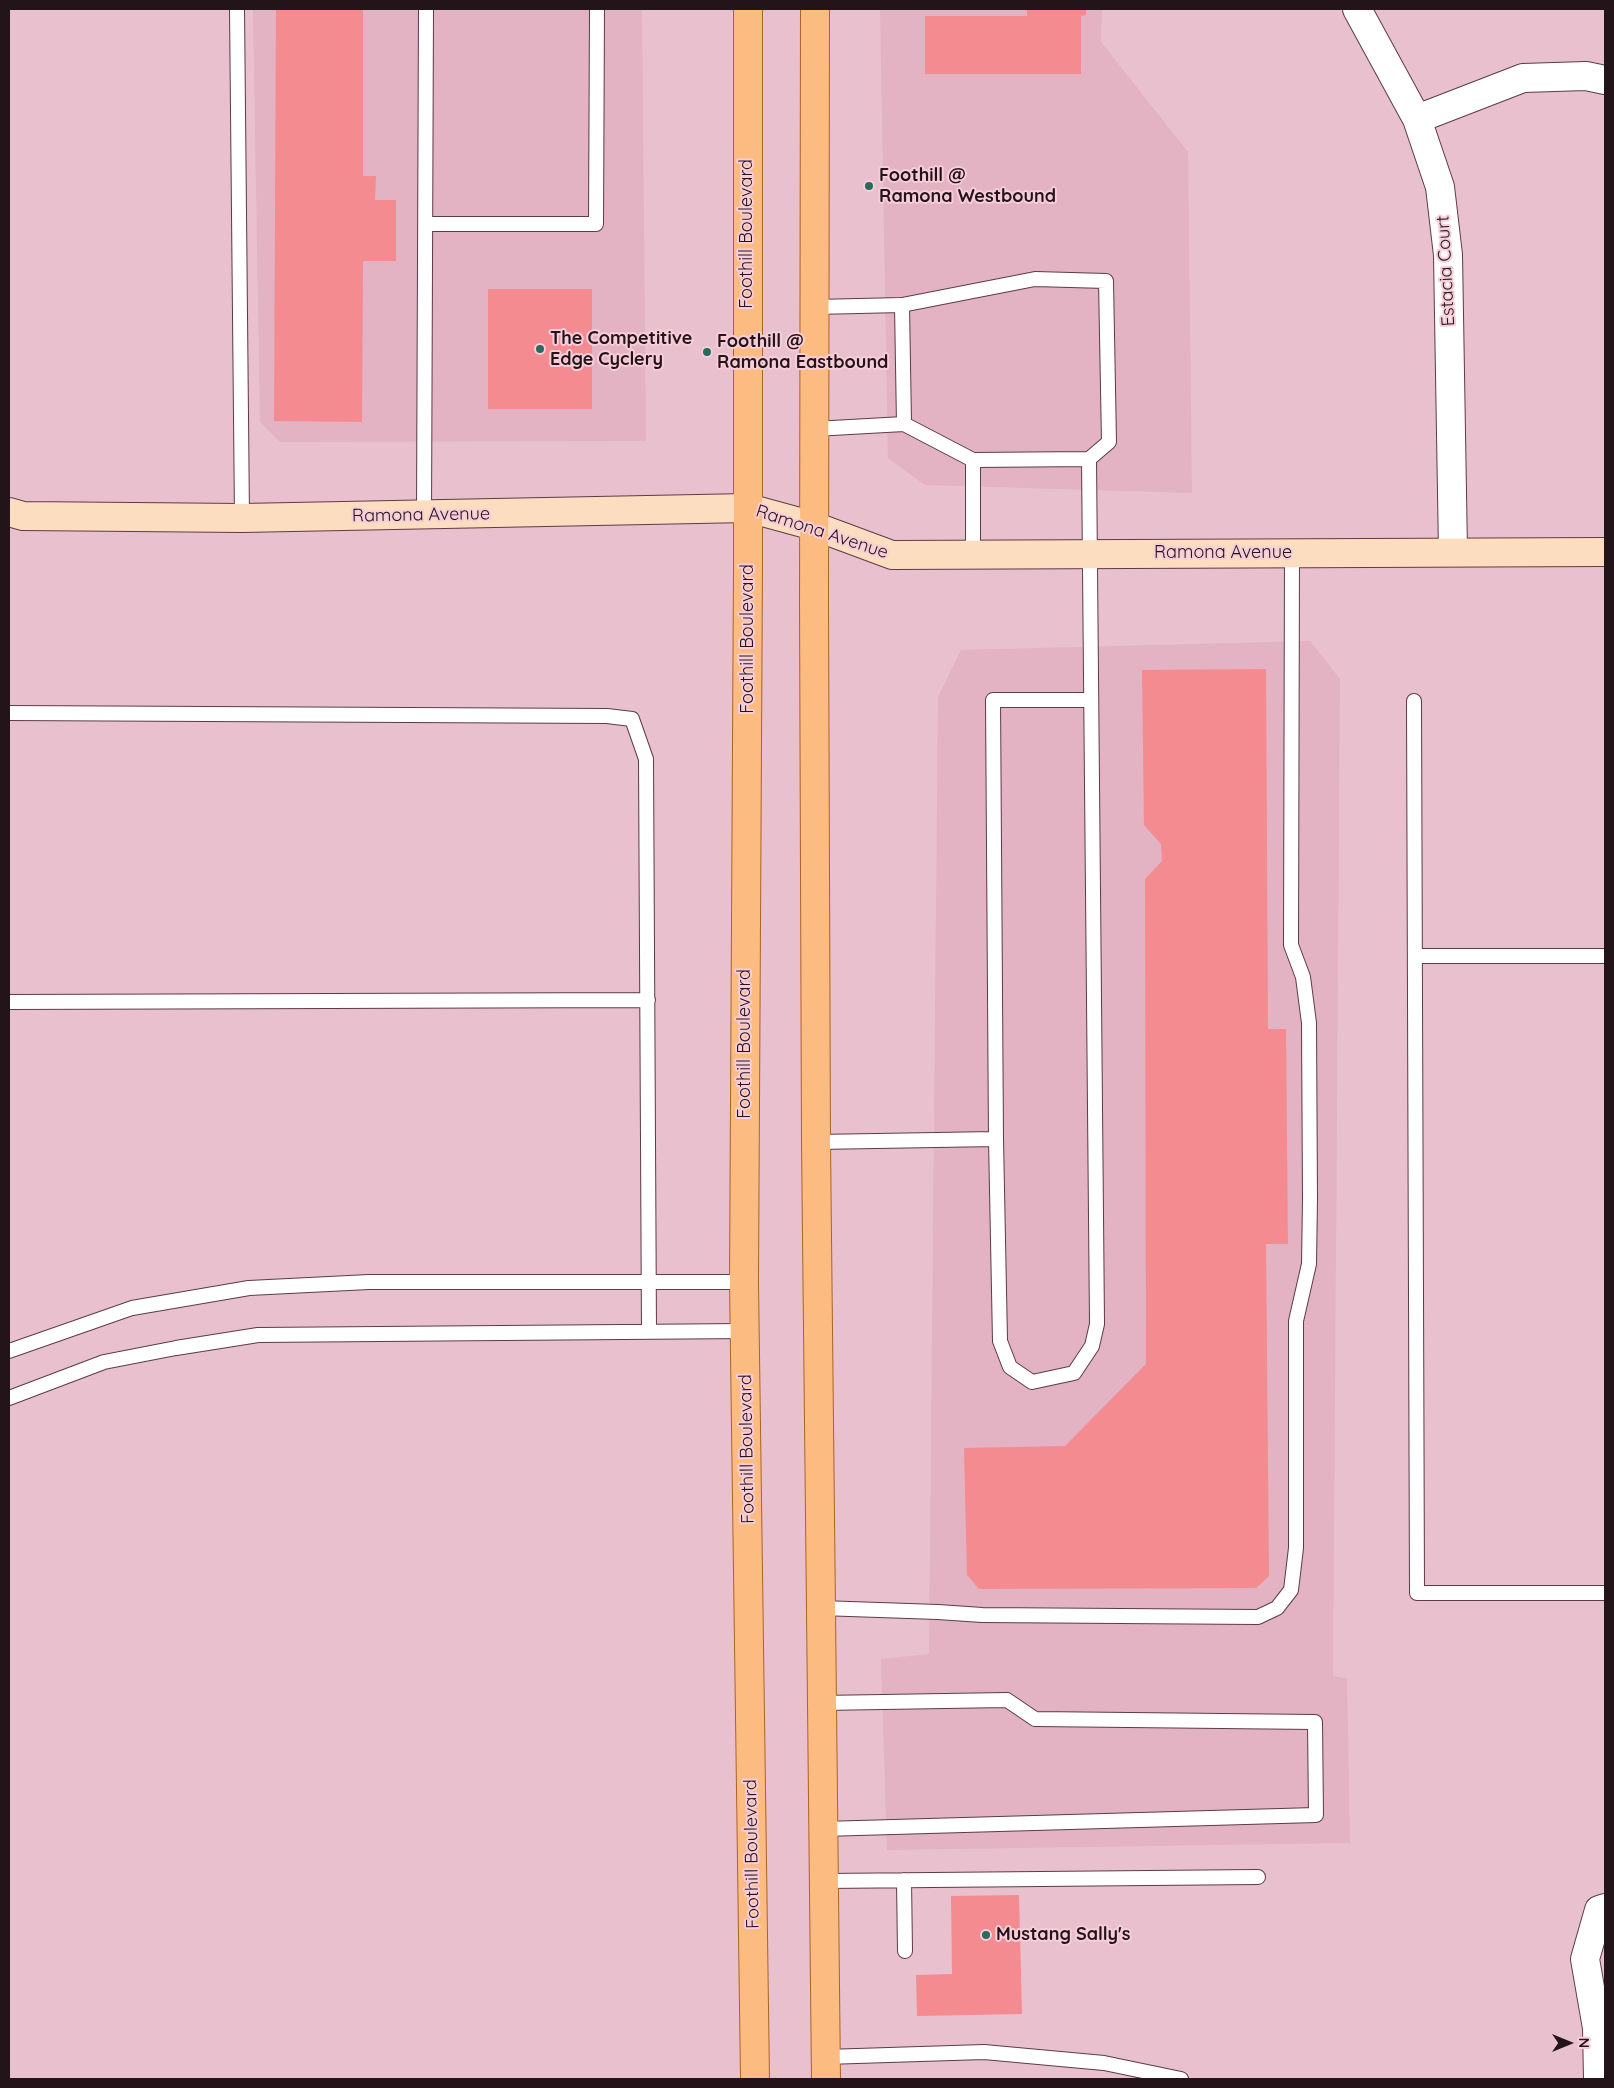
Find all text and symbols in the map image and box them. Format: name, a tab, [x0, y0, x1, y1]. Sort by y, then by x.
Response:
street label: Foothill Boulevard	[736, 159, 758, 309]
place label: Foothill @ Ramona Westbound	[879, 165, 1056, 208]
marker: Foothill @ Ramona Westbound	[863, 180, 875, 192]
street label: Estacia Court	[1432, 215, 1460, 327]
place label: The Competitive Edge Cyclery	[550, 328, 692, 370]
place label: Foothill @ Ramona Eastbound	[717, 331, 888, 374]
marker: The Competitive Edge Cyclery	[534, 343, 546, 355]
marker: Foothill @ Ramona Eastbound	[701, 346, 713, 358]
street label: Ramona Avenue	[753, 500, 891, 564]
street label: Ramona Avenue	[352, 503, 490, 527]
street label: Ramona Avenue	[1154, 542, 1292, 564]
street label: Foothill Boulevard	[737, 564, 759, 714]
street label: Foothill Boulevard	[734, 969, 756, 1119]
street label: Foothill Boulevard	[735, 1374, 759, 1524]
street label: Foothill Boulevard	[740, 1779, 764, 1929]
place label: Mustang Sally's	[996, 1924, 1130, 1946]
marker: Mustang Sally's	[980, 1929, 992, 1941]
north arrow	[1544, 2018, 1594, 2068]
text: N	[1575, 2038, 1593, 2048]

